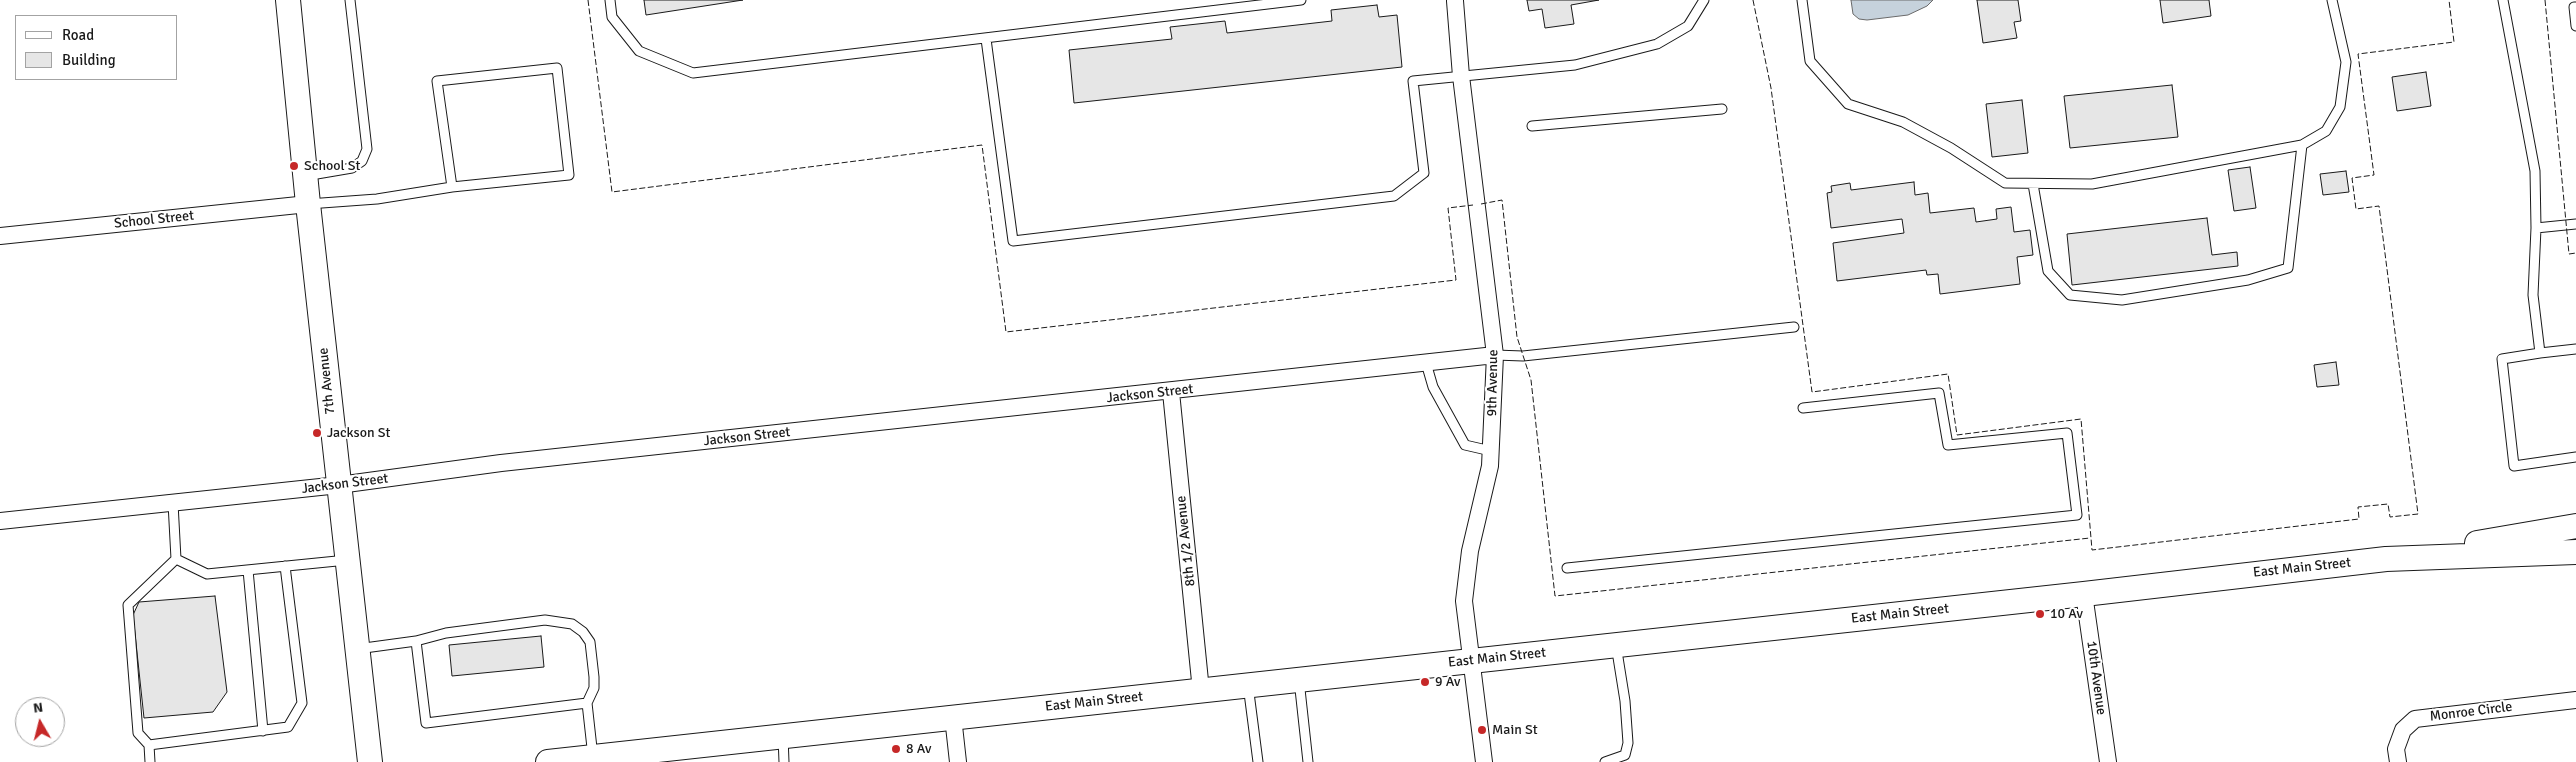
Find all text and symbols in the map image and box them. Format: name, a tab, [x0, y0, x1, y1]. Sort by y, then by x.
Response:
legend	[15, 15, 178, 80]
text: Road	[62, 26, 94, 44]
text: Building	[62, 51, 116, 69]
place label: School St	[304, 158, 360, 174]
marker: School St	[288, 160, 300, 172]
street label: School Street	[113, 207, 195, 233]
street label: 7th Avenue	[315, 347, 339, 415]
street label: 9th Avenue	[1484, 349, 1502, 417]
street label: Jackson Street	[1106, 381, 1194, 407]
street label: Jackson Street	[703, 424, 791, 450]
place label: Jackson St	[327, 425, 390, 441]
marker: Jackson St	[311, 427, 323, 439]
street label: Jackson Street	[301, 470, 389, 498]
street label: 8th 1/2 Avenue	[1173, 495, 1199, 587]
street label: East Main Street	[2252, 555, 2352, 581]
street label: East Main Street	[1850, 601, 1950, 627]
place label: 10 Av	[2050, 606, 2083, 622]
marker: 10 Av	[2034, 608, 2046, 620]
street label: 10th Avenue	[2082, 640, 2110, 716]
street label: East Main Street	[1447, 645, 1547, 671]
place label: 9 Av	[1435, 674, 1460, 690]
marker: 9 Av	[1419, 676, 1431, 688]
street label: East Main Street	[1044, 689, 1144, 715]
north arrow	[15, 697, 65, 747]
text: N	[32, 699, 44, 717]
street label: Monroe Circle	[2429, 699, 2513, 725]
place label: Main St	[1492, 722, 1538, 738]
marker: Main St	[1476, 724, 1488, 736]
place label: 8 Av	[906, 741, 931, 757]
marker: 8 Av	[890, 743, 902, 755]

